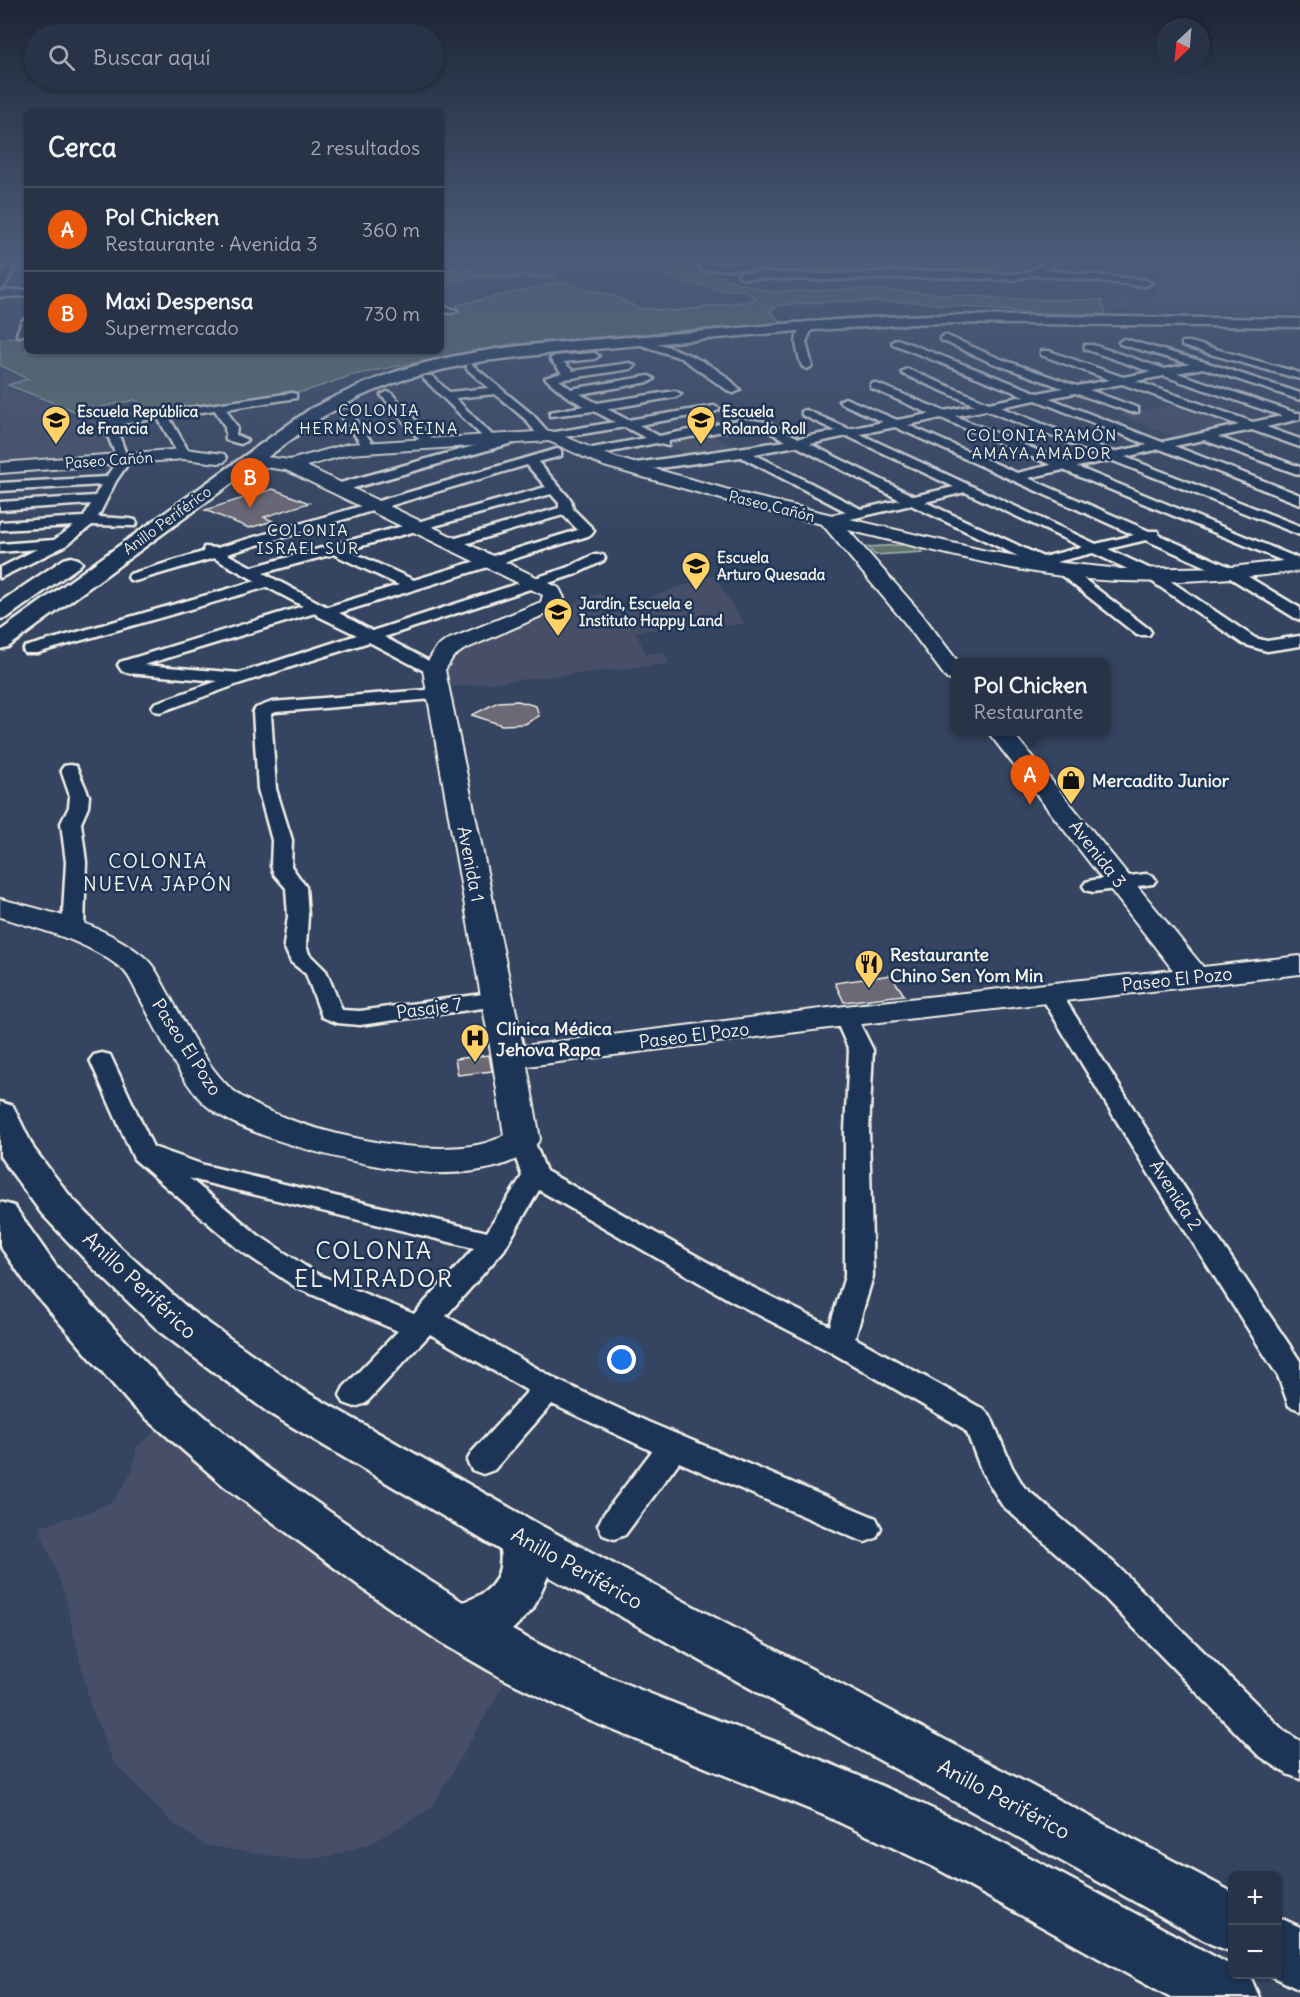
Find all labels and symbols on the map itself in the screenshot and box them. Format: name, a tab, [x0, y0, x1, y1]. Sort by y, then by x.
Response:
north arrow	[1156, 18, 1210, 72]
district label: COLONIA HERMANOS REINA	[299, 400, 459, 438]
place label: Escuela República de Francia	[77, 402, 199, 438]
place label: Escuela Rolando Roll	[722, 402, 806, 438]
school or university icon: Escuela República de Francia	[40, 404, 72, 446]
school or university icon: Escuela Rolando Roll	[685, 404, 717, 446]
district label: COLONIA RAMÓN AMAYA AMADOR	[966, 425, 1118, 463]
street label: Paseo Cañón	[64, 447, 154, 473]
pin: B	[230, 458, 270, 508]
street label: Anillo Periférico	[119, 482, 215, 558]
street label: Paseo Cañón	[727, 486, 817, 526]
district label: COLONIA ISRAEL SUR	[256, 520, 360, 558]
place label: Escuela Arturo Quesada	[717, 548, 826, 584]
school or university icon: Escuela Arturo Quesada	[680, 550, 712, 592]
place label: Jardín, Escuela e Instituto Happy Land	[579, 594, 723, 631]
school or university icon: Jardín, Escuela e Instituto Happy Land	[542, 596, 574, 638]
pin: A	[1010, 756, 1050, 805]
shop icon: Mercadito Junior	[1055, 764, 1087, 806]
place label: Mercadito Junior	[1092, 769, 1230, 792]
street label: Avenida 3	[1064, 816, 1132, 892]
street label: Avenida 1	[452, 824, 490, 904]
district label: COLONIA NUEVA JAPÓN	[83, 848, 233, 896]
place label: Restaurante Chino Sen Yom Min	[890, 943, 1044, 987]
restaurant icon: Restaurante Chino Sen Yom Min	[853, 948, 885, 990]
street label: Paseo El Pozo	[1121, 962, 1233, 996]
street label: Pasaje 7	[395, 992, 463, 1024]
street label: Paseo El Pozo	[147, 994, 227, 1100]
place label: Clínica Médica Jehova Rapa	[496, 1017, 612, 1061]
street label: Paseo El Pozo	[638, 1017, 750, 1053]
hospital icon: Clínica Médica Jehova Rapa	[459, 1022, 491, 1064]
street label: Avenida 2	[1145, 1155, 1207, 1235]
street label: Anillo Periférico	[77, 1225, 203, 1345]
district label: COLONIA EL MIRADOR	[294, 1235, 454, 1293]
your location	[607, 1345, 636, 1374]
street label: Anillo Periférico	[507, 1521, 647, 1615]
street label: Anillo Periférico	[933, 1753, 1075, 1845]

